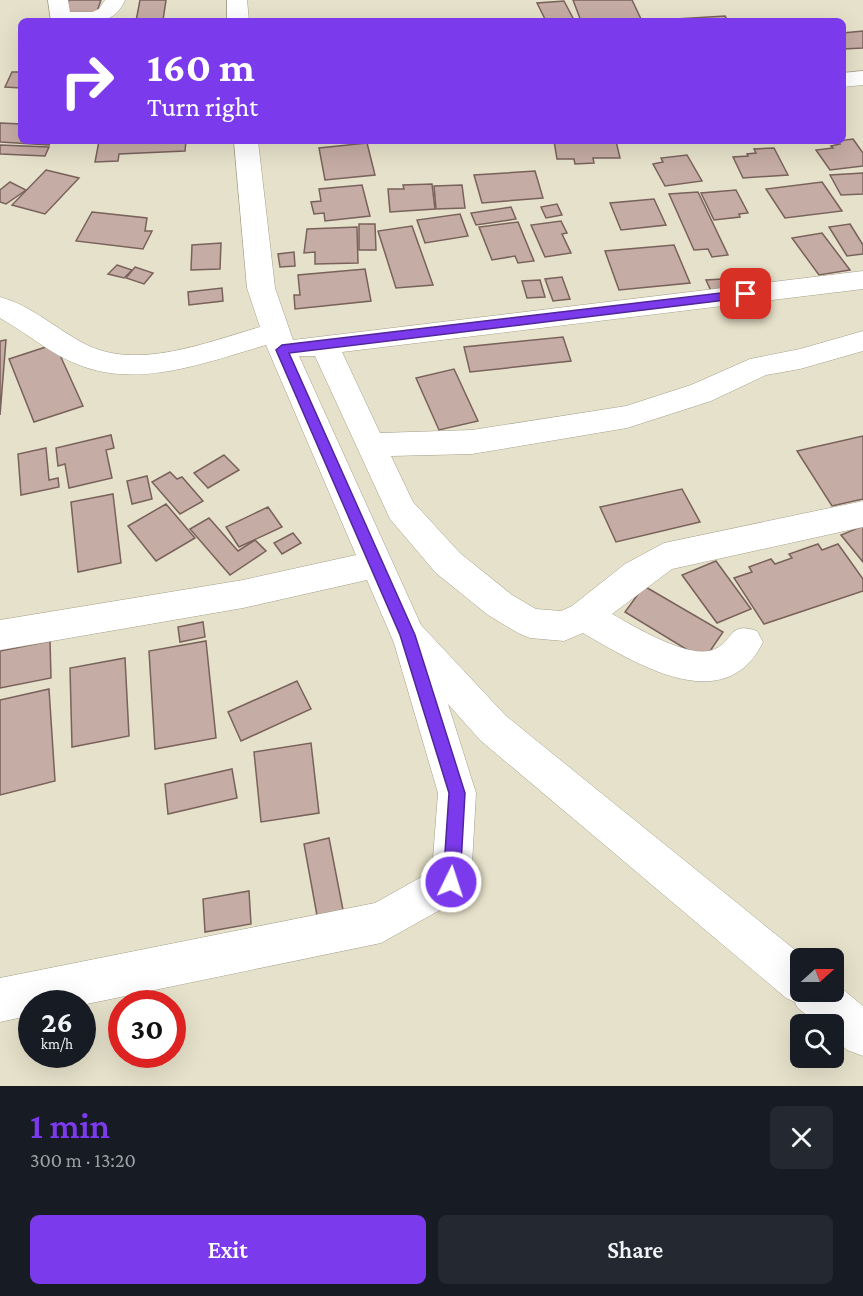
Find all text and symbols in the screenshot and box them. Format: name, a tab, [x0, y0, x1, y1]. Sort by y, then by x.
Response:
icon: right	[48, 42, 126, 120]
text: 160 m	[147, 43, 255, 90]
text: Turn right	[147, 92, 258, 122]
pin	[720, 268, 771, 319]
icon: arrive	[729, 277, 762, 310]
position arrow	[419, 850, 483, 914]
north arrow	[790, 948, 844, 1002]
map controls	[790, 948, 844, 1068]
speed limit sign: 30	[108, 990, 186, 1068]
text: 26	[41, 1005, 73, 1038]
button: search	[790, 1014, 844, 1068]
text: km/h	[41, 1036, 73, 1052]
text: 1 min	[30, 1106, 110, 1146]
button: close	[770, 1106, 833, 1169]
text: 300 m · 13:20	[30, 1149, 136, 1171]
button: Exit	[30, 1215, 426, 1284]
button: Share	[438, 1215, 833, 1284]

